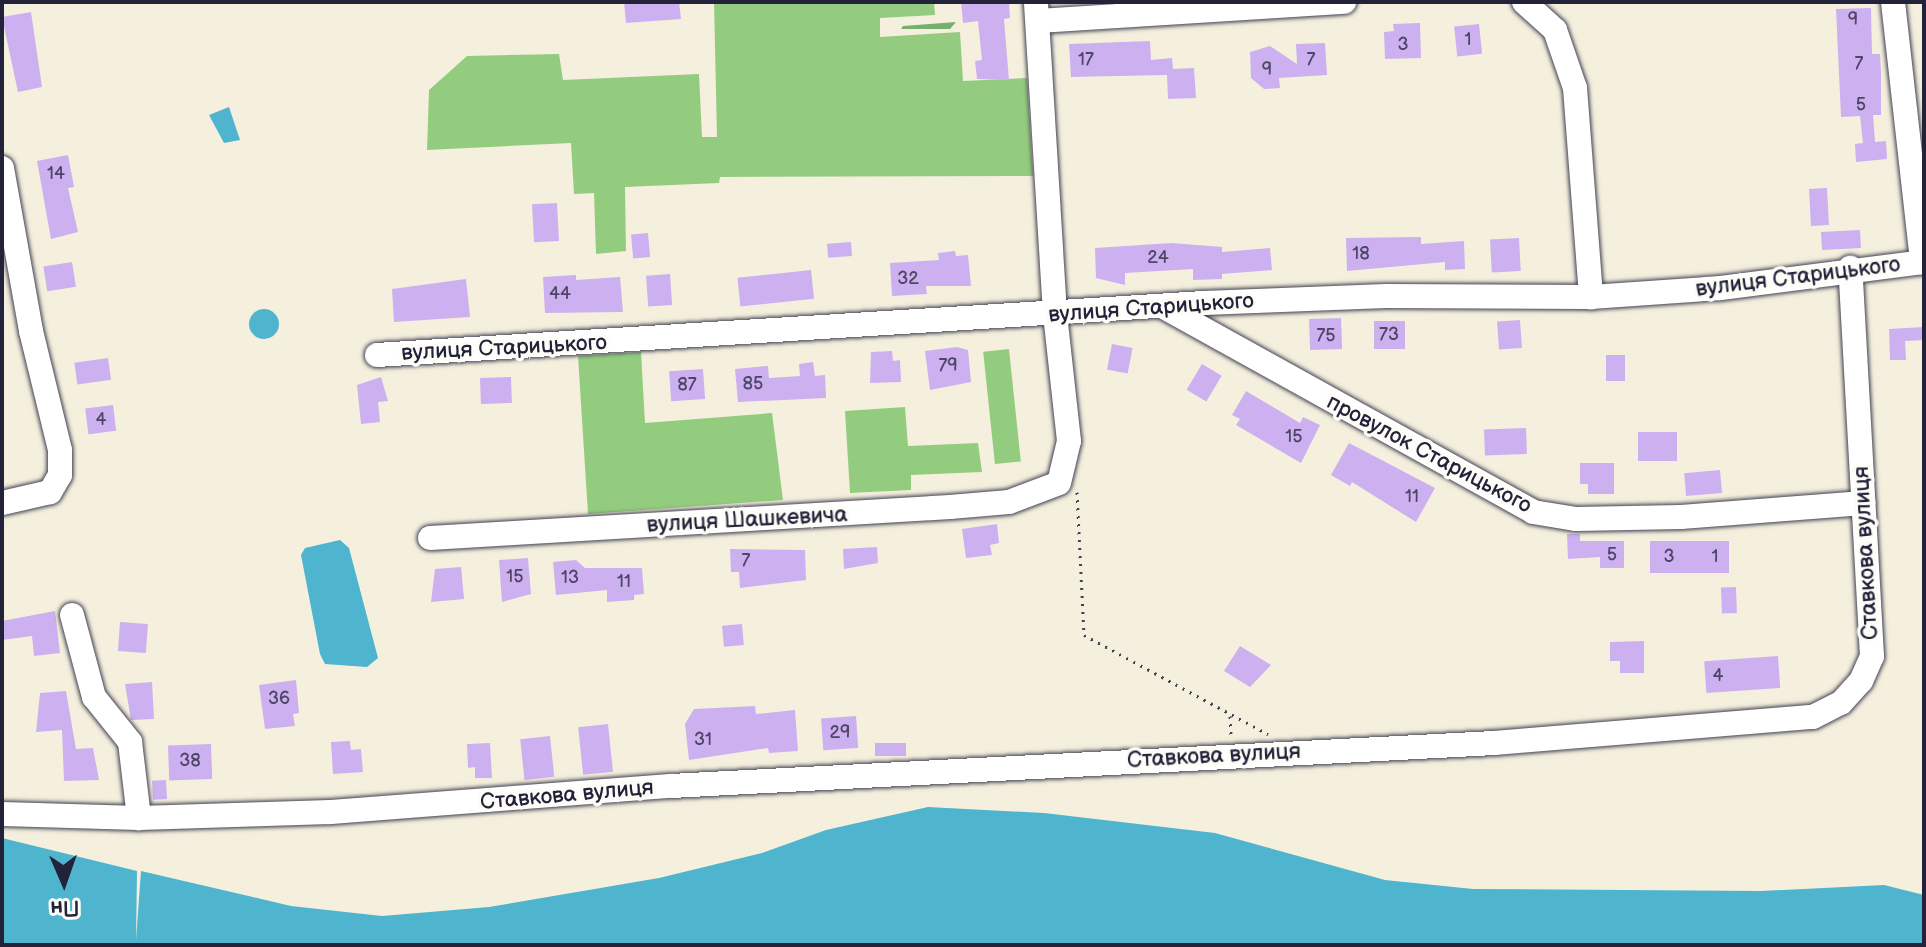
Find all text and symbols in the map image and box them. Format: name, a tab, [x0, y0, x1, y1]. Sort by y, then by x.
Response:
house number: 9	[1848, 9, 1858, 31]
house number: 1	[1465, 29, 1471, 51]
house number: 3	[1397, 34, 1409, 56]
house number: 17	[1078, 49, 1094, 71]
house number: 7	[1307, 49, 1315, 71]
house number: 7	[1855, 53, 1863, 75]
house number: 9	[1262, 59, 1272, 81]
house number: 5	[1856, 94, 1866, 116]
house number: 14	[47, 163, 65, 185]
house number: 18	[1352, 243, 1370, 265]
house number: 24	[1147, 247, 1169, 269]
street label: вулиця Старицького	[1694, 251, 1902, 303]
house number: 32	[897, 268, 919, 290]
house number: 44	[549, 283, 571, 305]
street label: вулиця Старицького	[1047, 288, 1255, 328]
house number: 73	[1379, 324, 1399, 346]
house number: 75	[1316, 325, 1336, 347]
street label: вулиця Старицького	[400, 329, 608, 367]
house number: 79	[938, 355, 958, 377]
house number: 85	[743, 373, 763, 395]
house number: 87	[677, 374, 697, 396]
street label: провулок Старицького	[1322, 389, 1536, 519]
house number: 4	[96, 409, 106, 431]
house number: 15	[1285, 426, 1303, 448]
street label: Ставкова вулиця	[1848, 465, 1884, 641]
house number: 11	[1405, 486, 1419, 508]
street label: вулиця Шашкевича	[646, 502, 848, 538]
house number: 5	[1607, 544, 1617, 566]
house number: 3	[1663, 546, 1675, 568]
house number: 1	[1712, 546, 1718, 568]
house number: 7	[742, 550, 750, 572]
house number: 15	[506, 566, 524, 588]
house number: 13	[561, 567, 579, 589]
house number: 11	[617, 571, 631, 593]
house number: 4	[1713, 665, 1723, 687]
house number: 36	[268, 688, 290, 710]
house number: 29	[829, 722, 851, 744]
house number: 31	[694, 729, 712, 751]
street label: Ставкова вулиця	[1126, 738, 1302, 774]
house number: 38	[179, 750, 201, 772]
street label: Ставкова вулиця	[479, 774, 655, 816]
north arrow	[24, 843, 104, 923]
text: Пн	[50, 893, 80, 921]

